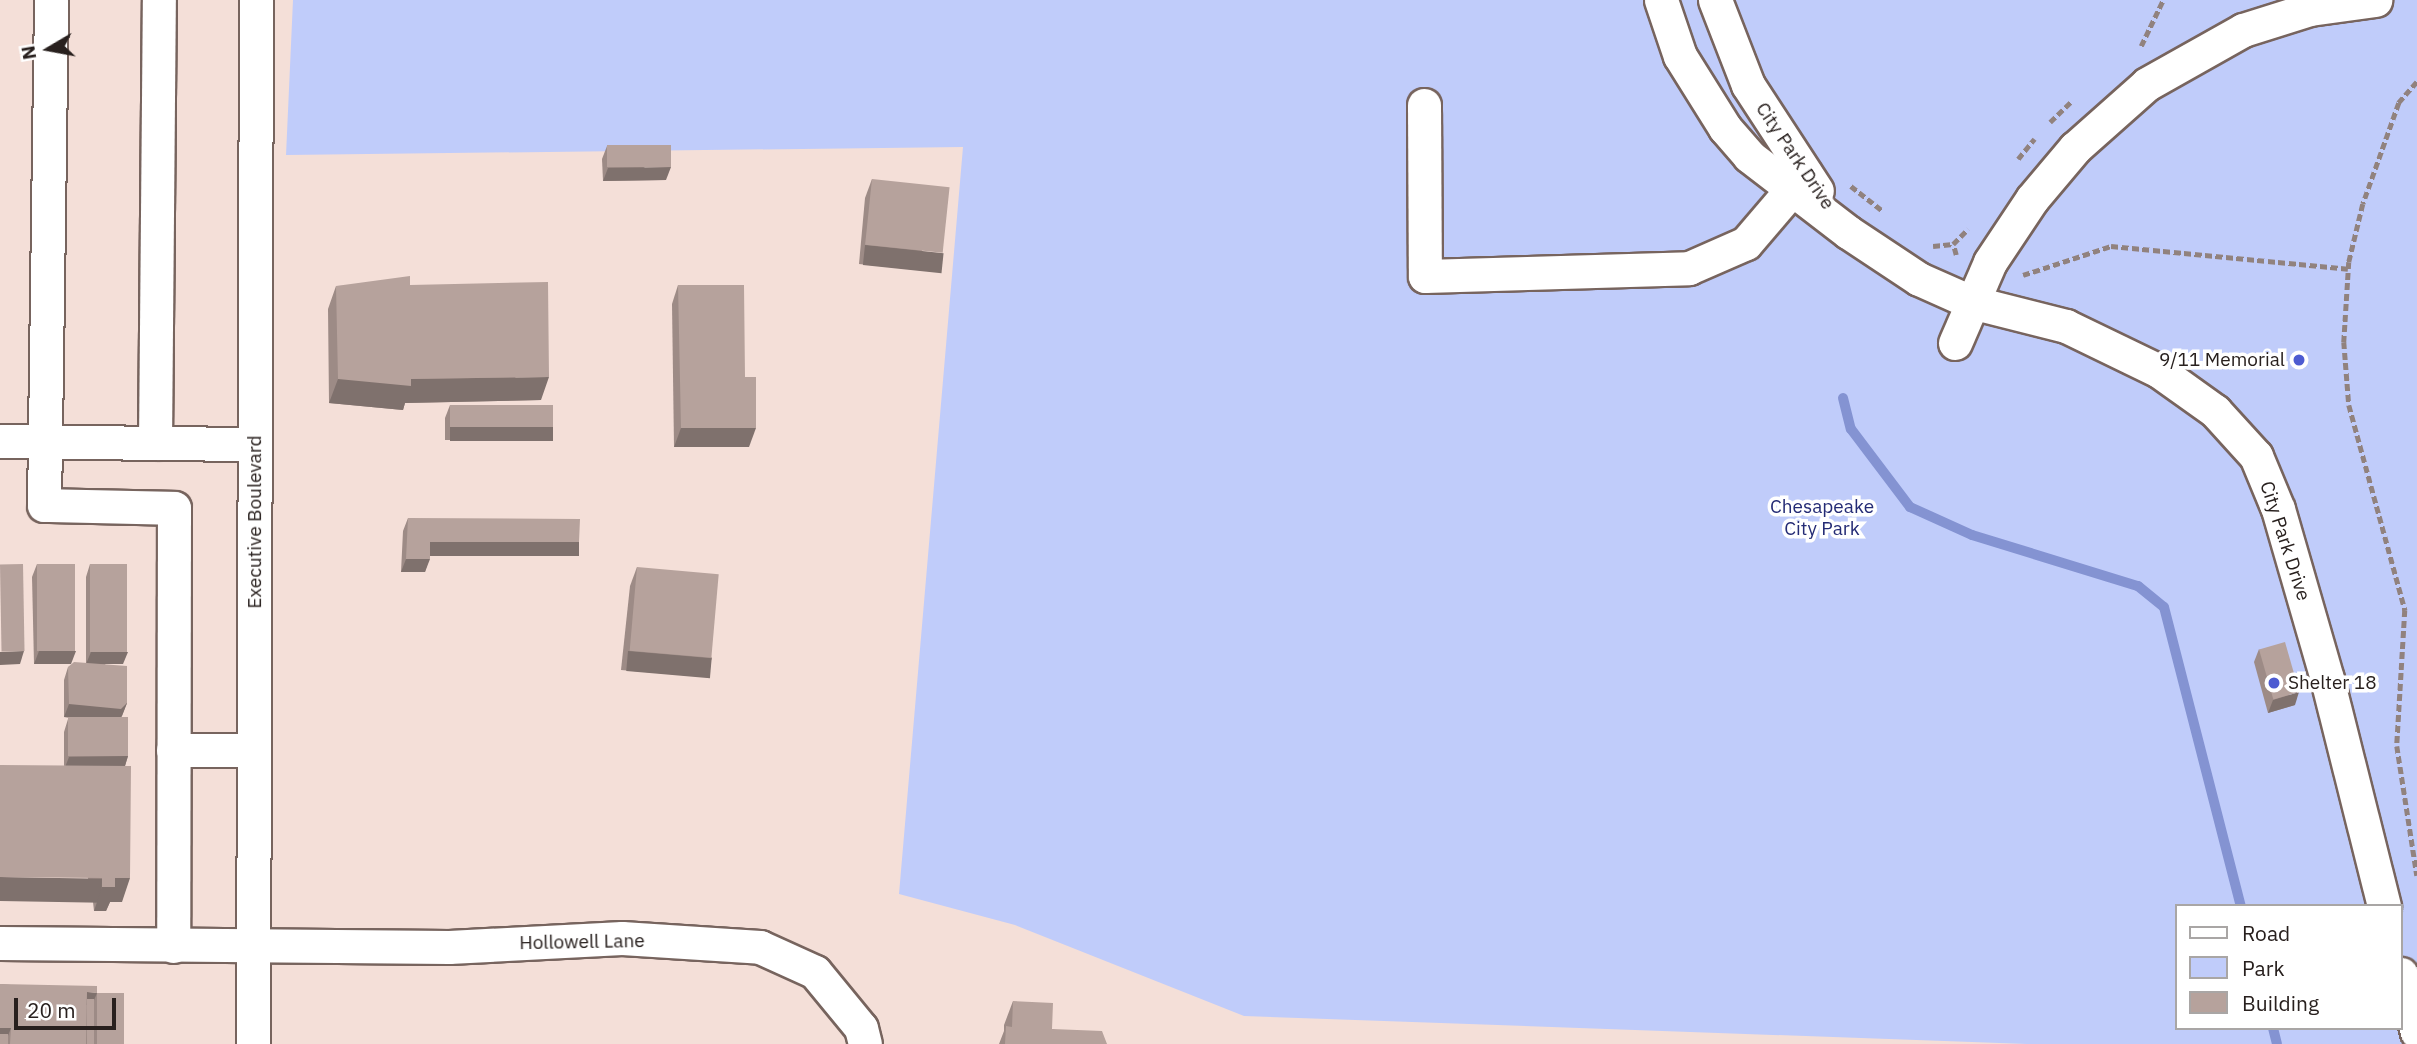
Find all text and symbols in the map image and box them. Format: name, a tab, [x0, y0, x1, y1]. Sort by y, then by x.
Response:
north arrow	[14, 14, 84, 84]
text: N	[15, 44, 41, 62]
street label: City Park Drive	[1751, 98, 1839, 214]
place label: 9/11 Memorial	[2159, 349, 2285, 371]
marker: 9/11 Memorial	[2291, 352, 2307, 368]
street label: Executive Boulevard	[244, 435, 266, 609]
street label: City Park Drive	[2255, 478, 2315, 604]
park label: Chesapeake City Park	[1770, 496, 1874, 540]
place label: Shelter 18	[2288, 672, 2377, 694]
marker: Shelter 18	[2266, 675, 2282, 691]
legend	[2176, 904, 2403, 1030]
text: Road	[2242, 919, 2290, 947]
street label: Hollowell Lane	[519, 930, 645, 954]
text: Park	[2242, 954, 2285, 982]
scale bar	[18, 984, 119, 1028]
text: Building	[2242, 989, 2319, 1017]
text: 20 m	[27, 996, 76, 1024]

